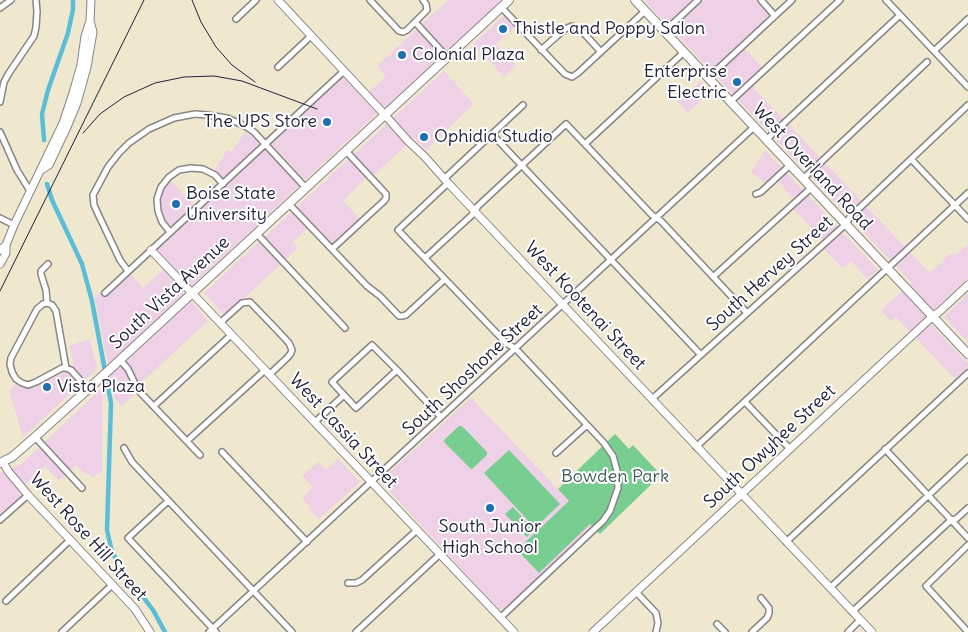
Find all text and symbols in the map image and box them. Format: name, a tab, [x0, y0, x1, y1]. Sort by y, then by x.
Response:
place label: Thistle and Poppy Salon	[513, 18, 705, 40]
marker: Thistle and Poppy Salon	[497, 23, 509, 35]
place label: Colonial Plaza	[412, 44, 525, 66]
marker: Colonial Plaza	[396, 49, 408, 61]
place label: Enterprise Electric	[644, 61, 727, 104]
marker: Enterprise Electric	[731, 76, 743, 88]
street label: West Overland Road	[748, 99, 876, 235]
place label: The UPS Store	[203, 111, 317, 133]
marker: The UPS Store	[321, 116, 333, 128]
place label: Ophidia Studio	[434, 126, 553, 148]
marker: Ophidia Studio	[418, 131, 430, 143]
place label: Boise State University	[186, 183, 276, 225]
marker: Boise State University	[170, 198, 182, 210]
street label: South Hervey Street	[703, 212, 837, 336]
street label: South Vista Avenue	[106, 232, 234, 354]
street label: West Kootenai Street	[520, 237, 650, 375]
street label: South Shoshone Street	[399, 300, 547, 440]
street label: West Cassia Street	[284, 369, 402, 493]
place label: Vista Plaza	[57, 376, 145, 398]
marker: Vista Plaza	[41, 381, 53, 393]
street label: South Owyhee Street	[700, 381, 840, 513]
park label: Bowden Park	[561, 466, 669, 488]
street label: West Rose Hill Street	[25, 469, 151, 605]
marker: South Junior High School	[484, 502, 496, 514]
place label: South Junior High School	[439, 516, 541, 558]

